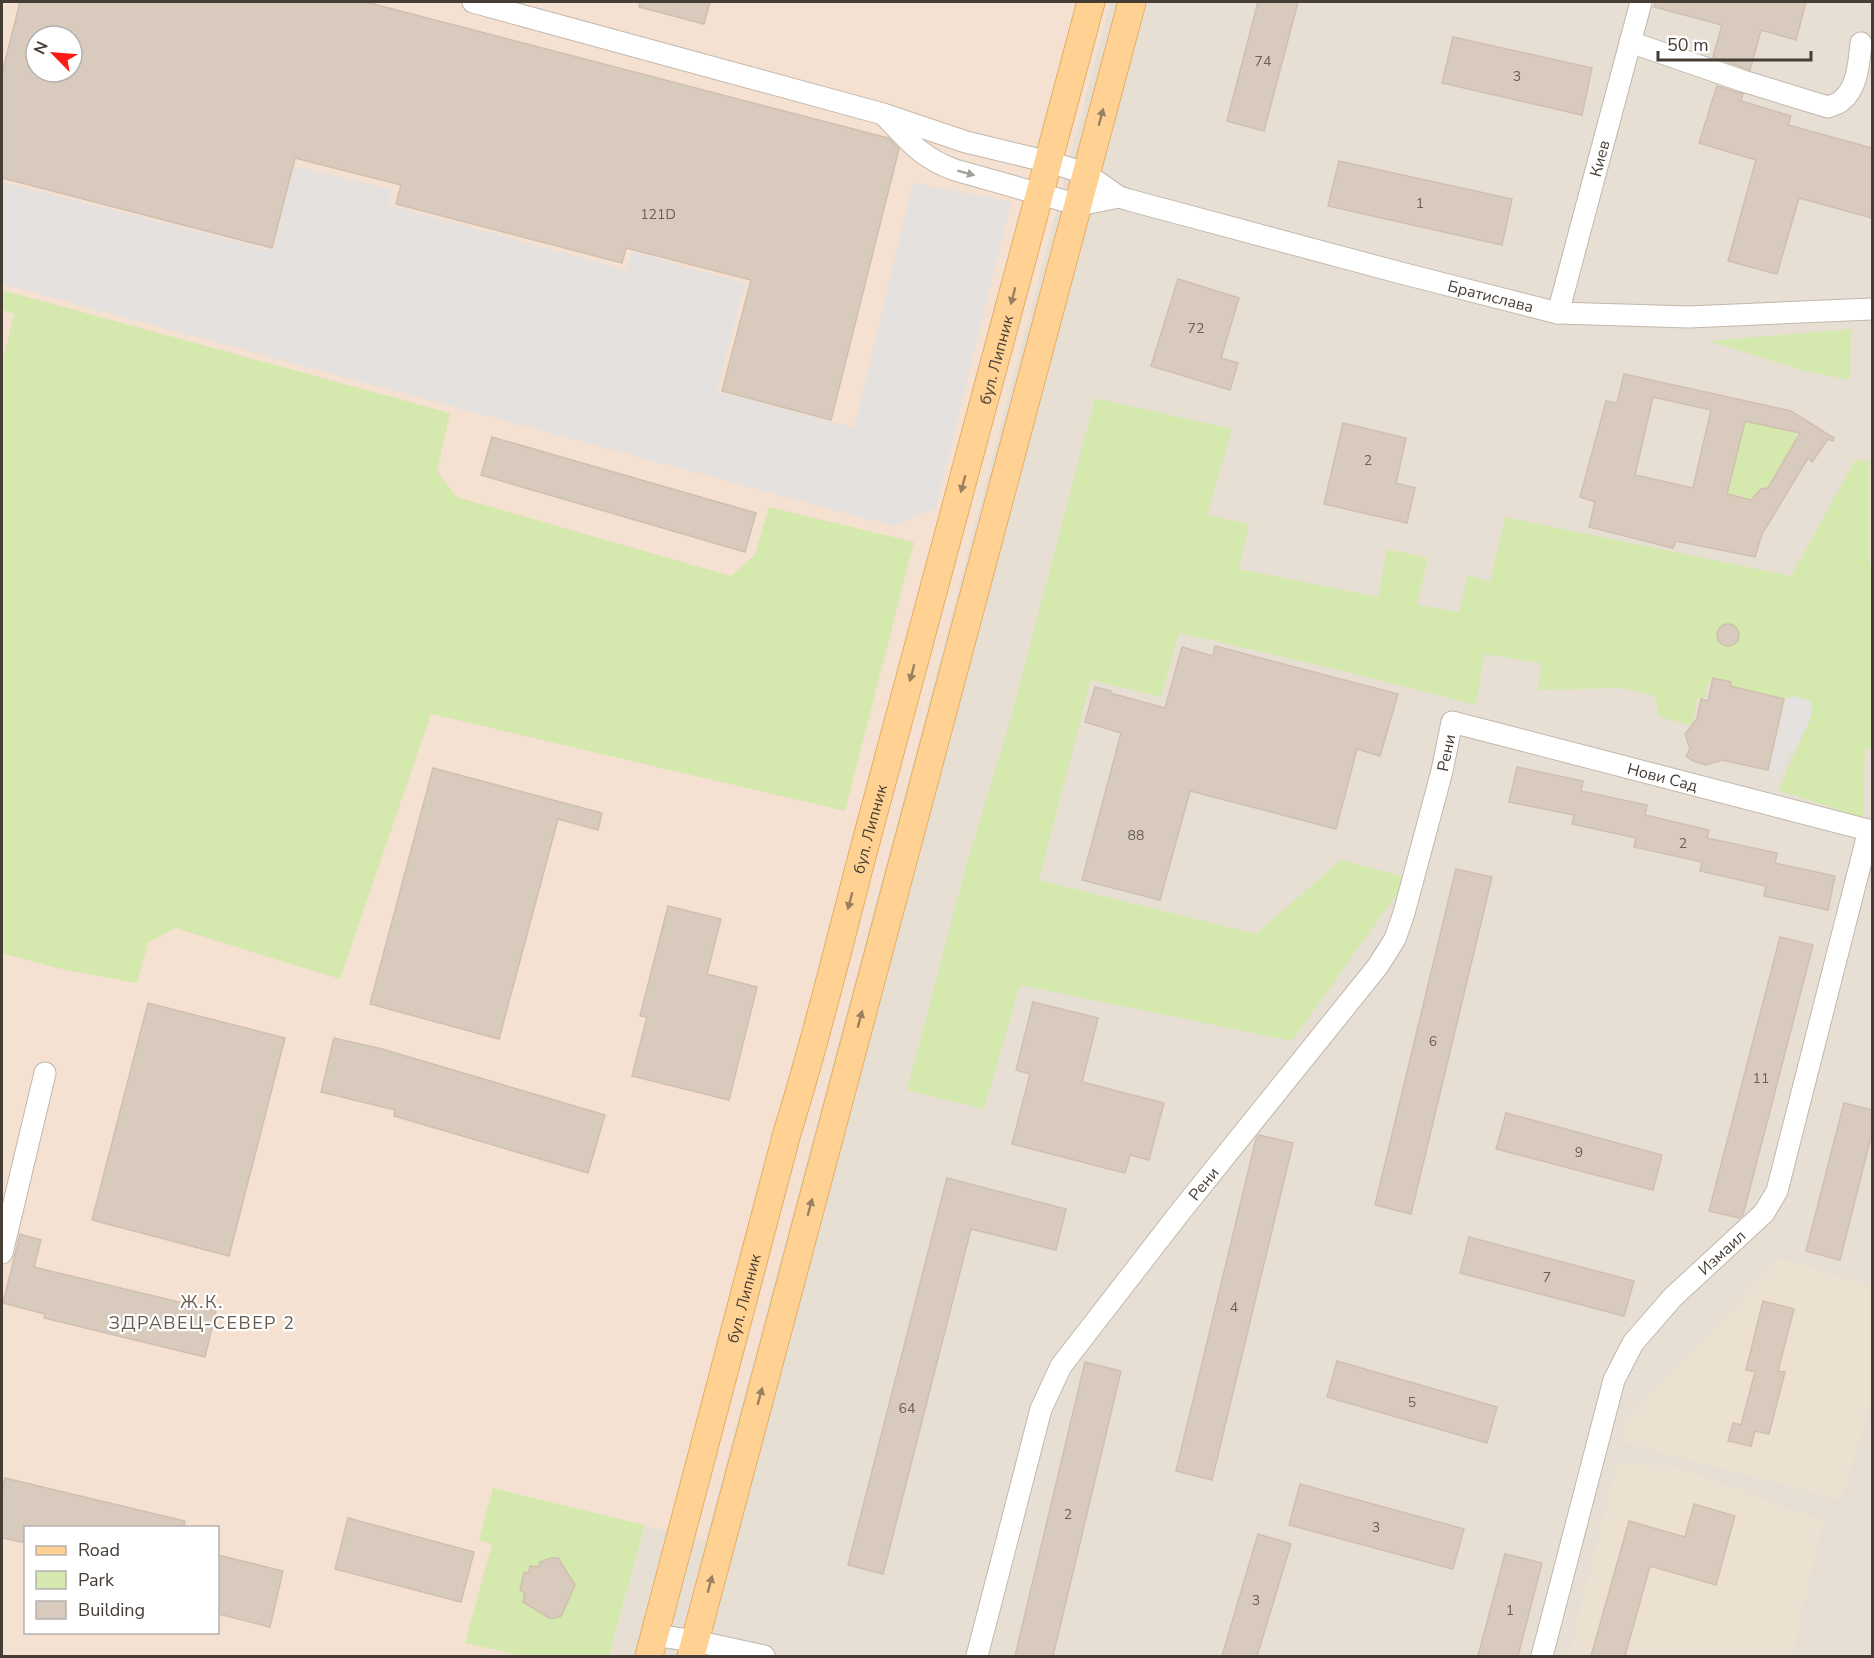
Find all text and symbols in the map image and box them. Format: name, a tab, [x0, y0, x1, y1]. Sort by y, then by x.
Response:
north arrow	[24, 24, 84, 84]
scale bar	[1658, 24, 1811, 62]
text: 50 m	[1667, 33, 1709, 57]
text: N	[29, 38, 54, 58]
house number: 74	[1255, 52, 1271, 71]
house number: 3	[1513, 67, 1521, 86]
one-way arrow	[1097, 108, 1106, 126]
street label: Киев	[1585, 138, 1616, 179]
one-way arrow	[957, 169, 975, 178]
house number: 1	[1416, 194, 1424, 213]
house number: 121D	[640, 205, 676, 224]
street label: Братислава	[1445, 275, 1536, 318]
one-way arrow	[1008, 287, 1017, 305]
street label: бул. Липник	[974, 312, 1019, 407]
house number: 72	[1188, 319, 1204, 338]
house number: 2	[1364, 451, 1372, 470]
one-way arrow	[957, 475, 967, 494]
one-way arrow	[906, 663, 916, 682]
street label: Рени	[1432, 732, 1461, 773]
street label: Нови Сад	[1625, 758, 1701, 797]
street label: бул. Липник	[848, 781, 893, 876]
house number: 88	[1128, 826, 1144, 845]
house number: 2	[1679, 834, 1687, 853]
one-way arrow	[845, 893, 854, 911]
one-way arrow	[856, 1009, 866, 1028]
house number: 6	[1429, 1032, 1437, 1051]
house number: 11	[1753, 1069, 1769, 1088]
house number: 9	[1575, 1143, 1583, 1162]
street label: Рени	[1184, 1163, 1224, 1205]
one-way arrow	[806, 1198, 816, 1216]
street label: Измаил	[1694, 1225, 1751, 1280]
street label: бул. Липник	[722, 1251, 767, 1346]
house number: 7	[1543, 1268, 1551, 1287]
district label: Ж.К. ЗДРАВЕЦ-СЕВЕР 2	[109, 1290, 295, 1335]
house number: 4	[1230, 1298, 1238, 1317]
one-way arrow	[756, 1386, 765, 1404]
house number: 5	[1408, 1393, 1416, 1412]
house number: 64	[899, 1399, 915, 1418]
house number: 2	[1064, 1505, 1072, 1524]
house number: 3	[1372, 1518, 1380, 1537]
legend	[24, 1526, 219, 1634]
text: Road	[78, 1538, 120, 1562]
text: Park	[78, 1568, 115, 1592]
one-way arrow	[706, 1575, 715, 1593]
house number: 3	[1252, 1591, 1260, 1610]
text: Building	[78, 1598, 145, 1622]
house number: 1	[1506, 1601, 1514, 1620]

